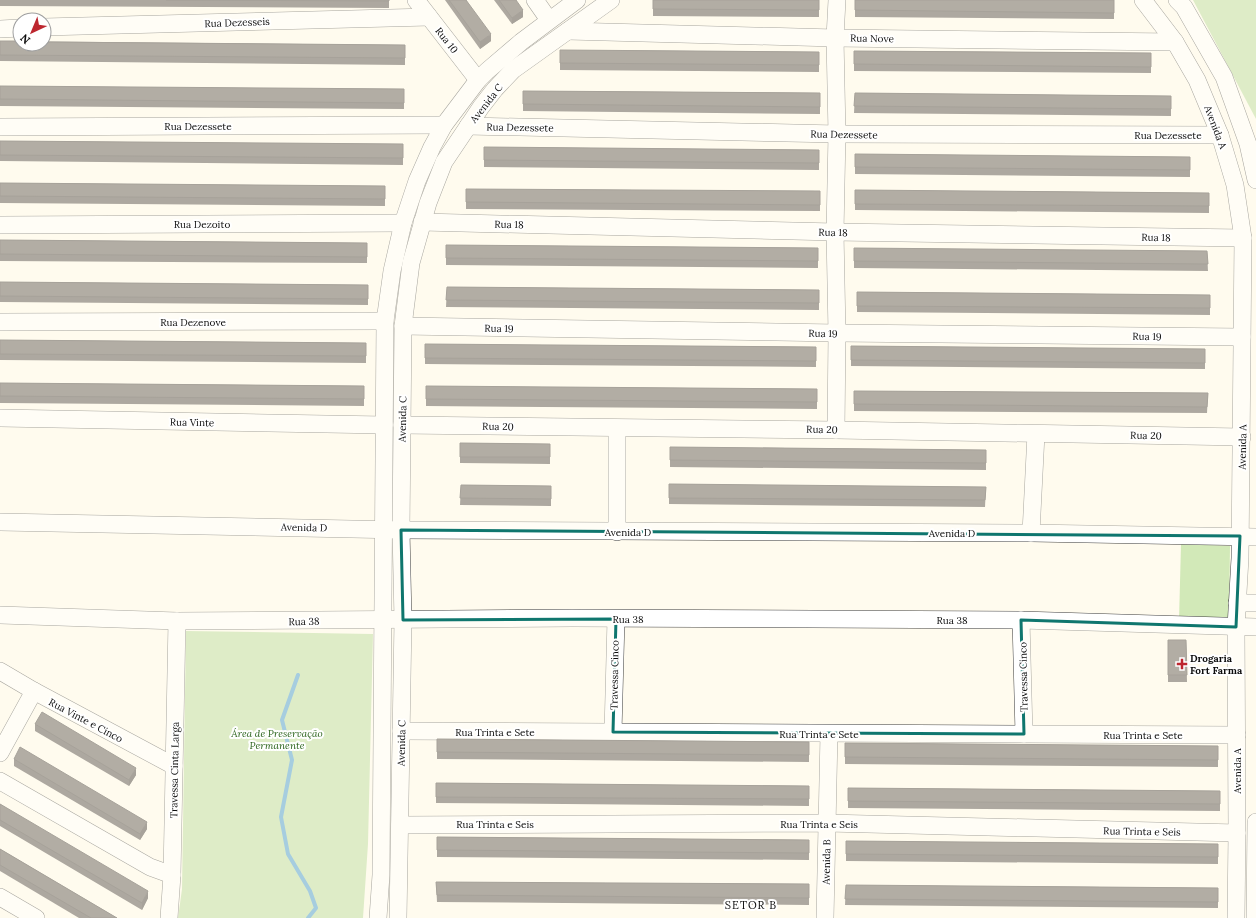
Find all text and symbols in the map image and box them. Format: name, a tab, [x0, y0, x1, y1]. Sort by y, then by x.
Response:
north arrow	[12, 12, 52, 52]
street label: Rua Dezesseis	[204, 15, 270, 30]
street label: Rua 10	[432, 25, 461, 56]
text: N	[17, 31, 33, 47]
street label: Rua Nove	[850, 32, 895, 45]
street label: Avenida C	[466, 81, 506, 126]
street label: Avenida A	[1201, 103, 1230, 151]
street label: Rua Dezessete	[164, 120, 232, 133]
street label: Rua Dezessete	[486, 120, 554, 135]
street label: Rua Dezessete	[810, 127, 878, 142]
street label: Rua Dezessete	[1134, 129, 1202, 142]
street label: Rua Dezoito	[174, 218, 230, 231]
street label: Rua 18	[494, 218, 524, 231]
street label: Rua 18	[818, 226, 848, 239]
street label: Rua 18	[1141, 231, 1171, 244]
street label: Rua Dezenove	[160, 316, 226, 329]
street label: Rua 19	[484, 322, 514, 335]
street label: Rua 19	[808, 327, 838, 340]
street label: Rua 19	[1132, 330, 1162, 343]
street label: Avenida C	[396, 396, 409, 443]
street label: Rua Vinte	[170, 416, 215, 429]
street label: Rua 20	[482, 420, 514, 433]
street label: Rua 20	[806, 423, 838, 436]
street label: Avenida A	[1236, 423, 1249, 471]
street label: Rua 20	[1130, 429, 1162, 442]
street label: Avenida D	[280, 521, 327, 534]
street label: Avenida D	[604, 526, 651, 539]
street label: Avenida D	[928, 527, 975, 540]
street label: Rua 38	[612, 613, 644, 626]
street label: Rua 38	[936, 614, 968, 627]
street label: Rua 38	[288, 615, 320, 628]
street label: Travessa Cinco	[607, 640, 622, 710]
street label: Travessa Cinco	[1016, 642, 1031, 712]
place label: Drogaria Fort Farma	[1190, 652, 1243, 677]
marker: Drogaria Fort Farma	[1177, 659, 1187, 669]
street label: Rua Vinte e Cinco	[46, 695, 125, 746]
street label: Avenida C	[395, 720, 408, 767]
street label: Travessa Cinta Larga	[167, 722, 182, 818]
street label: Rua Trinta e Sete	[455, 726, 535, 739]
park label: Área de Preservação Permanente	[230, 727, 323, 752]
street label: Rua Trinta e Sete	[779, 728, 859, 741]
street label: Rua Trinta e Sete	[1103, 729, 1183, 742]
street label: Avenida A	[1231, 748, 1244, 795]
street label: Rua Trinta e Seis	[456, 818, 534, 831]
street label: Rua Trinta e Seis	[780, 818, 858, 831]
street label: Rua Trinta e Seis	[1103, 824, 1181, 839]
street label: Avenida B	[820, 839, 833, 886]
district label: SETOR B	[725, 898, 777, 912]

